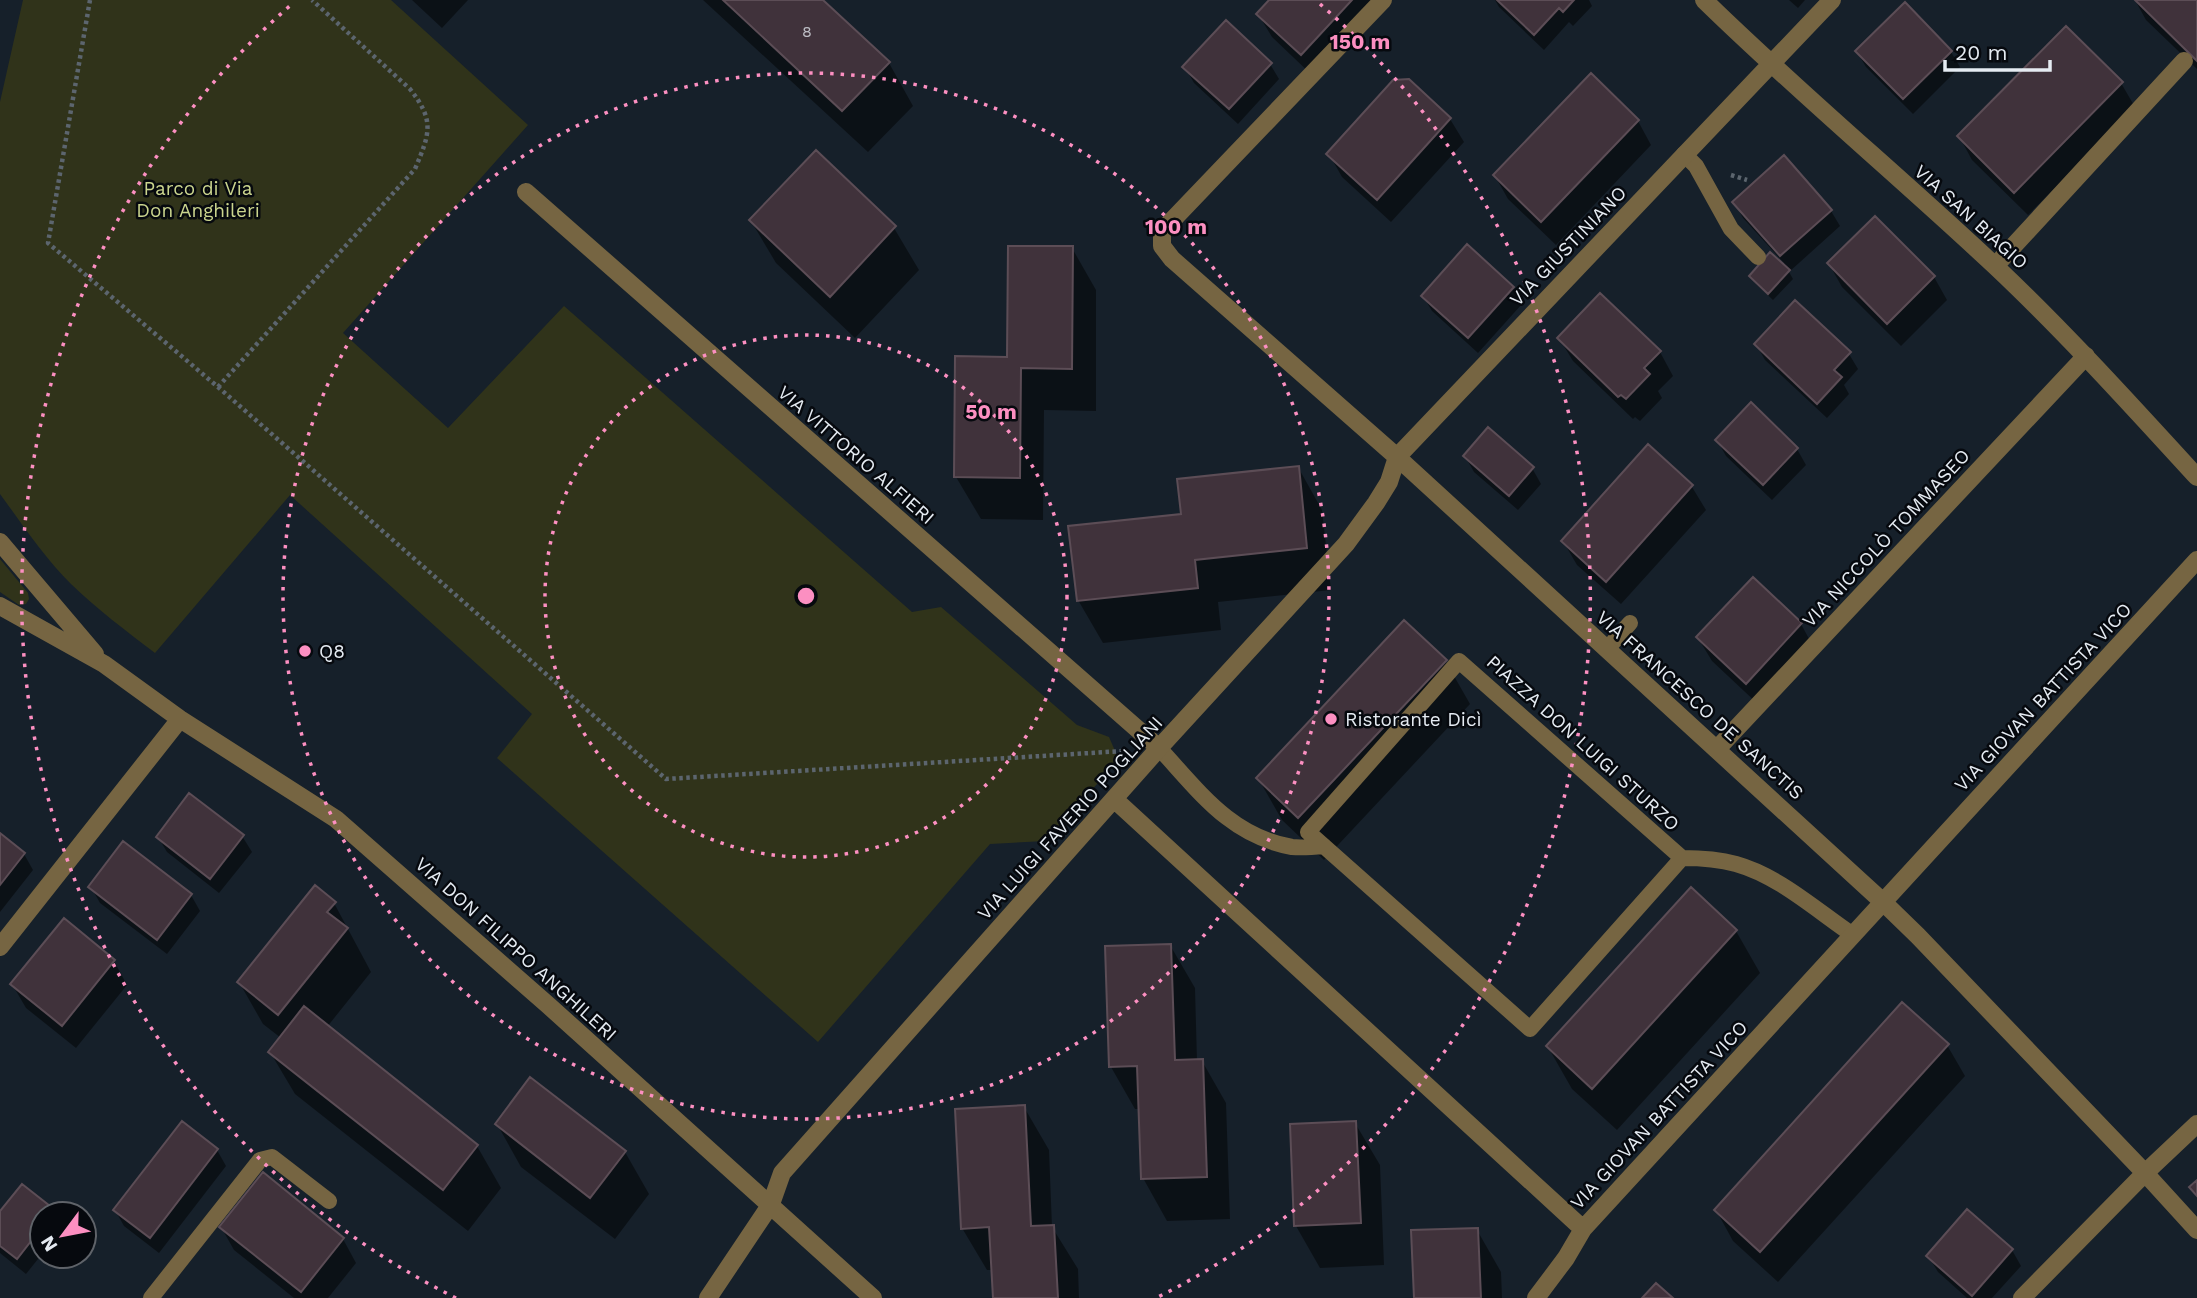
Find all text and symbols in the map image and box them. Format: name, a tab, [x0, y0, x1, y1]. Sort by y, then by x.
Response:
house number: 8	[802, 22, 812, 41]
scale bar	[1945, 28, 2050, 72]
text: 150 m	[1330, 29, 1390, 54]
text: 20 m	[1955, 40, 2007, 65]
street label: VIA SAN BIAGIO	[1909, 160, 2033, 274]
park label: Parco di Via Don Anghileri	[136, 177, 260, 222]
street label: VIA GIUSTINIANO	[1505, 181, 1631, 311]
text: 100 m	[1145, 214, 1207, 239]
street label: VIA VITTORIO ALFIERI	[773, 381, 939, 529]
text: 50 m	[965, 399, 1017, 424]
street label: VIA NICCOLÒ TOMMASEO	[1797, 444, 1975, 632]
centre of rings	[794, 584, 818, 608]
street label: VIA GIOVAN BATTISTA VICO	[1950, 598, 2136, 796]
street label: VIA FRANCESCO DE SANCTIS	[1592, 606, 1808, 804]
place label: Q8	[319, 640, 345, 663]
marker: Q8	[297, 643, 313, 659]
street label: PIAZZA DON LUIGI STURZO	[1482, 650, 1684, 836]
place label: Ristorante Dicì	[1345, 708, 1482, 731]
marker: Ristorante Dicì	[1323, 711, 1339, 727]
street label: VIA LUIGI FAVERIO POGLIANI	[972, 712, 1168, 924]
street label: VIA DON FILIPPO ANGHILERI	[410, 852, 622, 1046]
street label: VIA GIOVAN BATTISTA VICO	[1566, 1016, 1752, 1214]
north arrow	[28, 1200, 98, 1270]
text: N	[36, 1232, 62, 1256]

